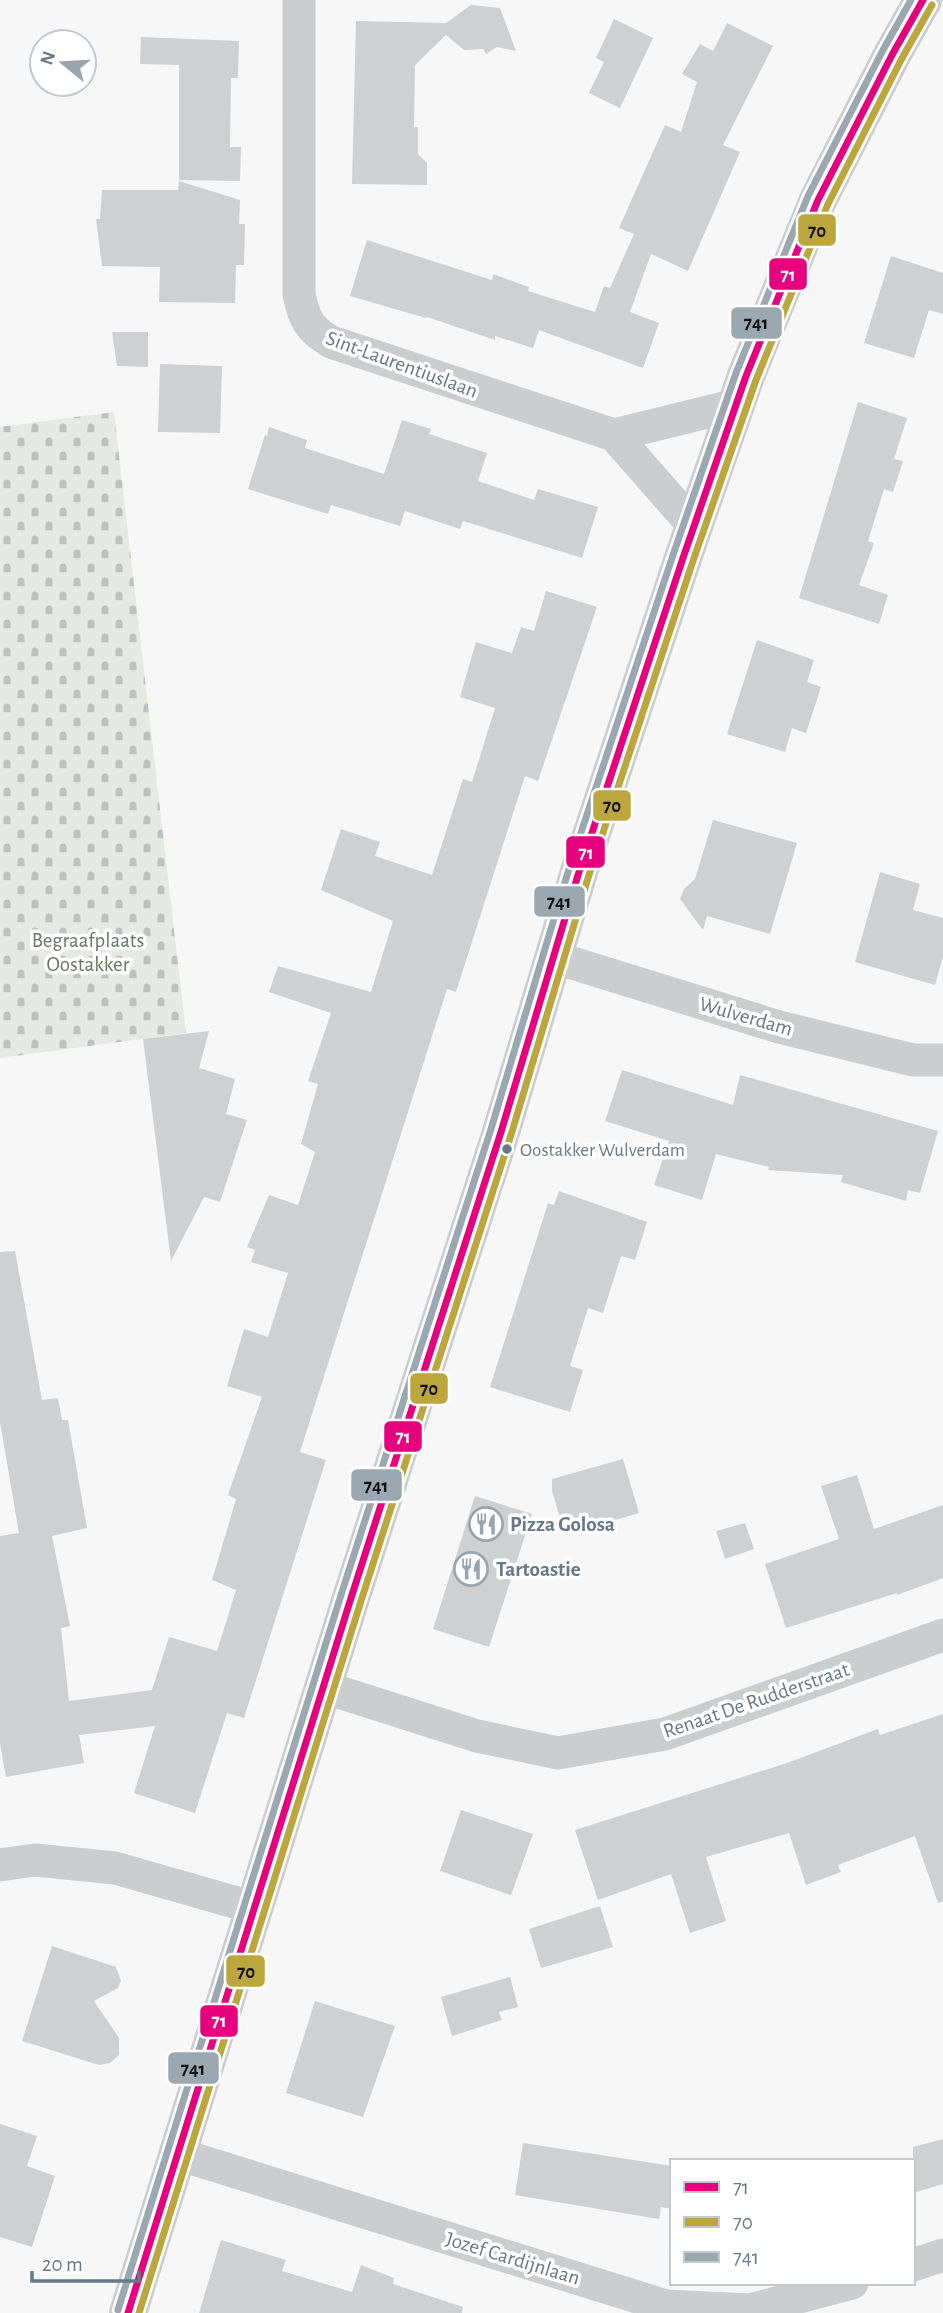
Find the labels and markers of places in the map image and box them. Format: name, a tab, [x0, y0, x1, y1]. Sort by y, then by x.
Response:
place label: Oostakker Wulverdam	[520, 1141, 685, 1160]
marker: Oostakker Wulverdam	[500, 1142, 514, 1156]
restaurant icon: Pizza Golosa	[467, 1505, 505, 1543]
place label: Pizza Golosa	[510, 1514, 615, 1535]
restaurant icon: Tartoastie	[452, 1550, 490, 1588]
place label: Tartoastie	[496, 1559, 581, 1580]

